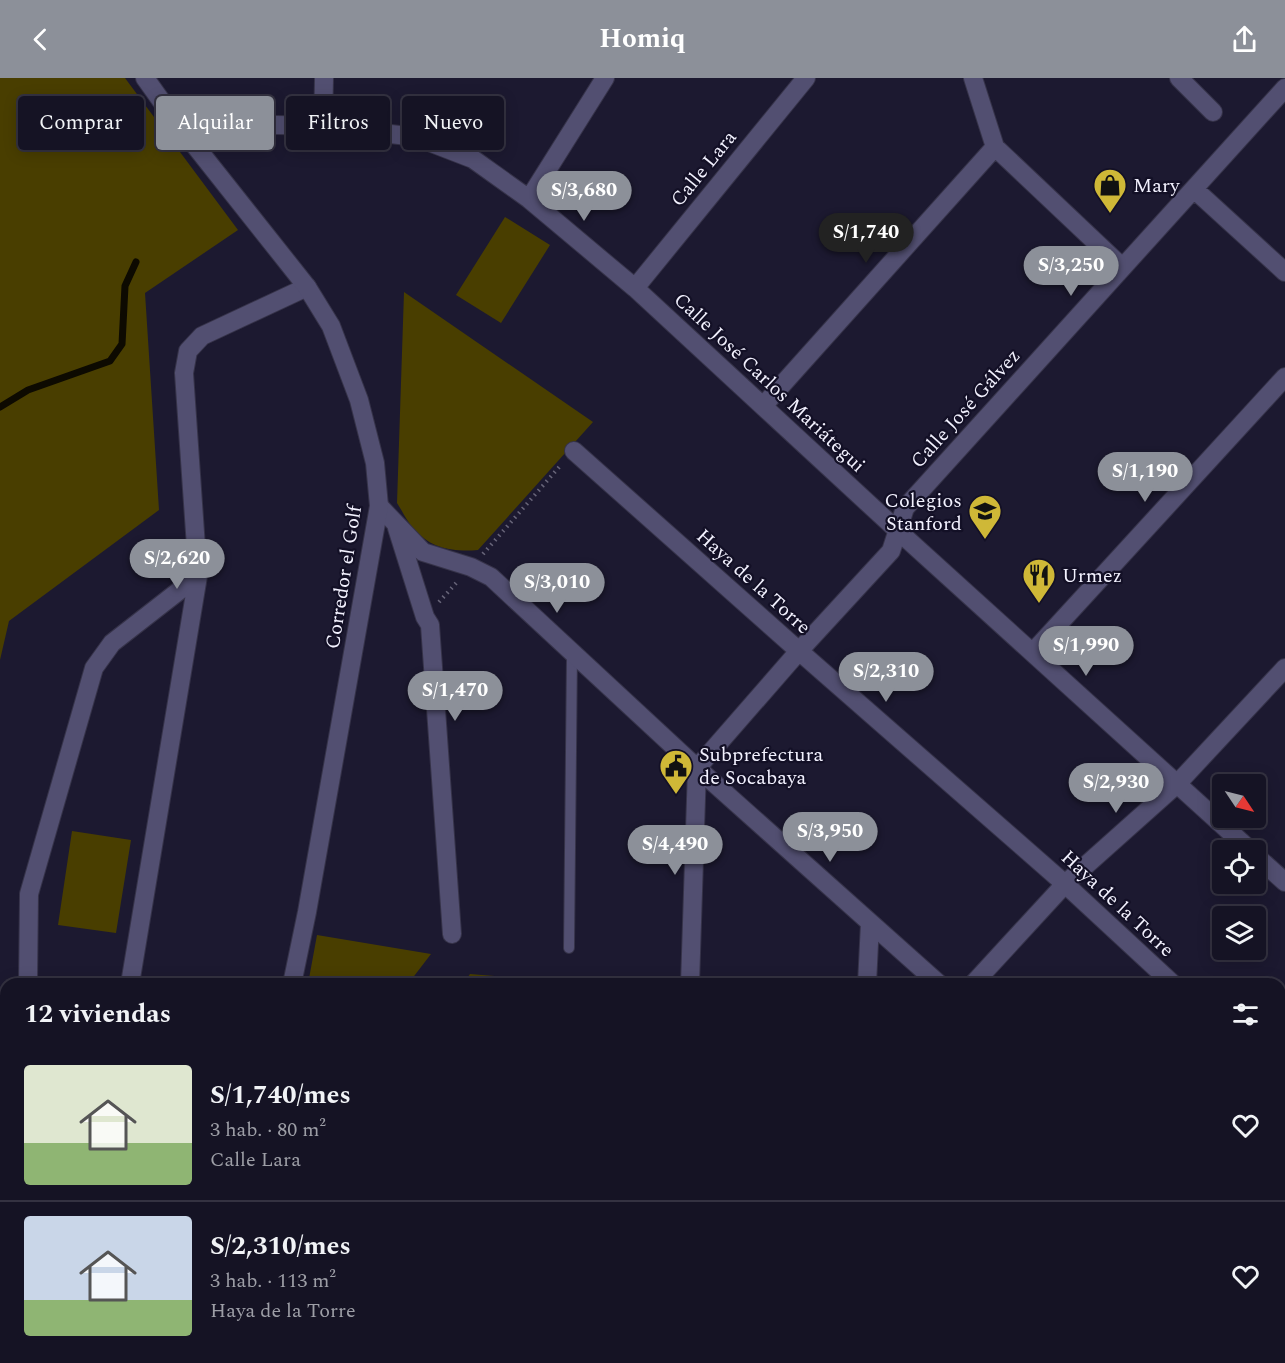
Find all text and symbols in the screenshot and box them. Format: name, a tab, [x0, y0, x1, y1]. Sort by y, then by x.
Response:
text: Homiq	[599, 18, 686, 60]
icon: back	[24, 23, 57, 56]
icon: share	[1228, 23, 1261, 56]
chip: Comprar	[18, 96, 144, 150]
chip: Alquilar	[156, 96, 274, 150]
chip: Filtros	[286, 96, 390, 150]
chip: Nuevo	[402, 96, 504, 150]
street label: Calle Lara	[663, 124, 744, 213]
shop icon: Mary	[1092, 167, 1128, 214]
pin: S/3,680	[529, 171, 639, 222]
place label: Mary	[1133, 171, 1181, 201]
text: S/3,680	[551, 175, 617, 205]
pin: S/1,740	[811, 213, 921, 264]
text: S/1,740	[833, 217, 899, 247]
pin: S/3,250	[1016, 246, 1126, 297]
text: S/3,250	[1038, 250, 1104, 280]
street label: Calle José Carlos Mariátegui	[667, 286, 872, 480]
street label: Calle José Gálvez	[904, 342, 1028, 475]
pin: S/1,190	[1090, 452, 1200, 503]
text: S/1,190	[1112, 456, 1178, 486]
place label: Colegios Stanford	[885, 486, 962, 539]
school or university icon: Colegios Stanford	[967, 493, 1003, 540]
street label: Corredor el Golf	[318, 501, 371, 651]
street label: Haya de la Torre	[689, 522, 817, 642]
pin: S/2,620	[122, 539, 232, 590]
text: S/2,620	[144, 543, 210, 573]
restaurant icon: Urmez	[1021, 557, 1057, 604]
place label: Urmez	[1062, 561, 1122, 591]
pin: S/3,010	[502, 563, 612, 614]
text: S/3,010	[524, 567, 590, 597]
pin: S/1,990	[1031, 626, 1141, 677]
text: S/1,990	[1053, 630, 1119, 660]
pin: S/2,310	[831, 652, 941, 703]
text: S/2,310	[853, 656, 919, 686]
pin: S/1,470	[400, 671, 510, 722]
text: S/1,470	[422, 675, 488, 705]
place label: Subprefectura de Socabaya	[699, 740, 824, 793]
public building icon: Subprefectura de Socabaya	[658, 748, 694, 795]
pin: S/2,930	[1061, 763, 1171, 814]
text: S/2,930	[1083, 767, 1149, 797]
north arrow	[1212, 774, 1266, 828]
map controls	[1212, 774, 1266, 960]
pin: S/3,950	[775, 812, 885, 863]
text: S/3,950	[797, 816, 863, 846]
pin: S/4,490	[620, 825, 730, 876]
text: S/4,490	[642, 829, 708, 859]
button: locate	[1212, 840, 1266, 894]
street label: Haya de la Torre	[1054, 843, 1181, 964]
button: layers	[1212, 906, 1266, 960]
text: 12 viviendas	[24, 994, 171, 1034]
icon: filters	[1229, 998, 1262, 1031]
text: S/1,740/mes	[210, 1075, 351, 1115]
icon: home	[72, 1089, 144, 1161]
icon: heart	[1229, 1109, 1262, 1142]
text: 3 hab. · 80 m²	[210, 1115, 326, 1145]
text: Calle Lara	[210, 1145, 301, 1175]
text: S/2,310/mes	[210, 1226, 351, 1266]
icon: home	[72, 1240, 144, 1312]
icon: heart	[1229, 1260, 1262, 1293]
text: 3 hab. · 113 m²	[210, 1266, 336, 1296]
text: Haya de la Torre	[210, 1296, 356, 1326]

